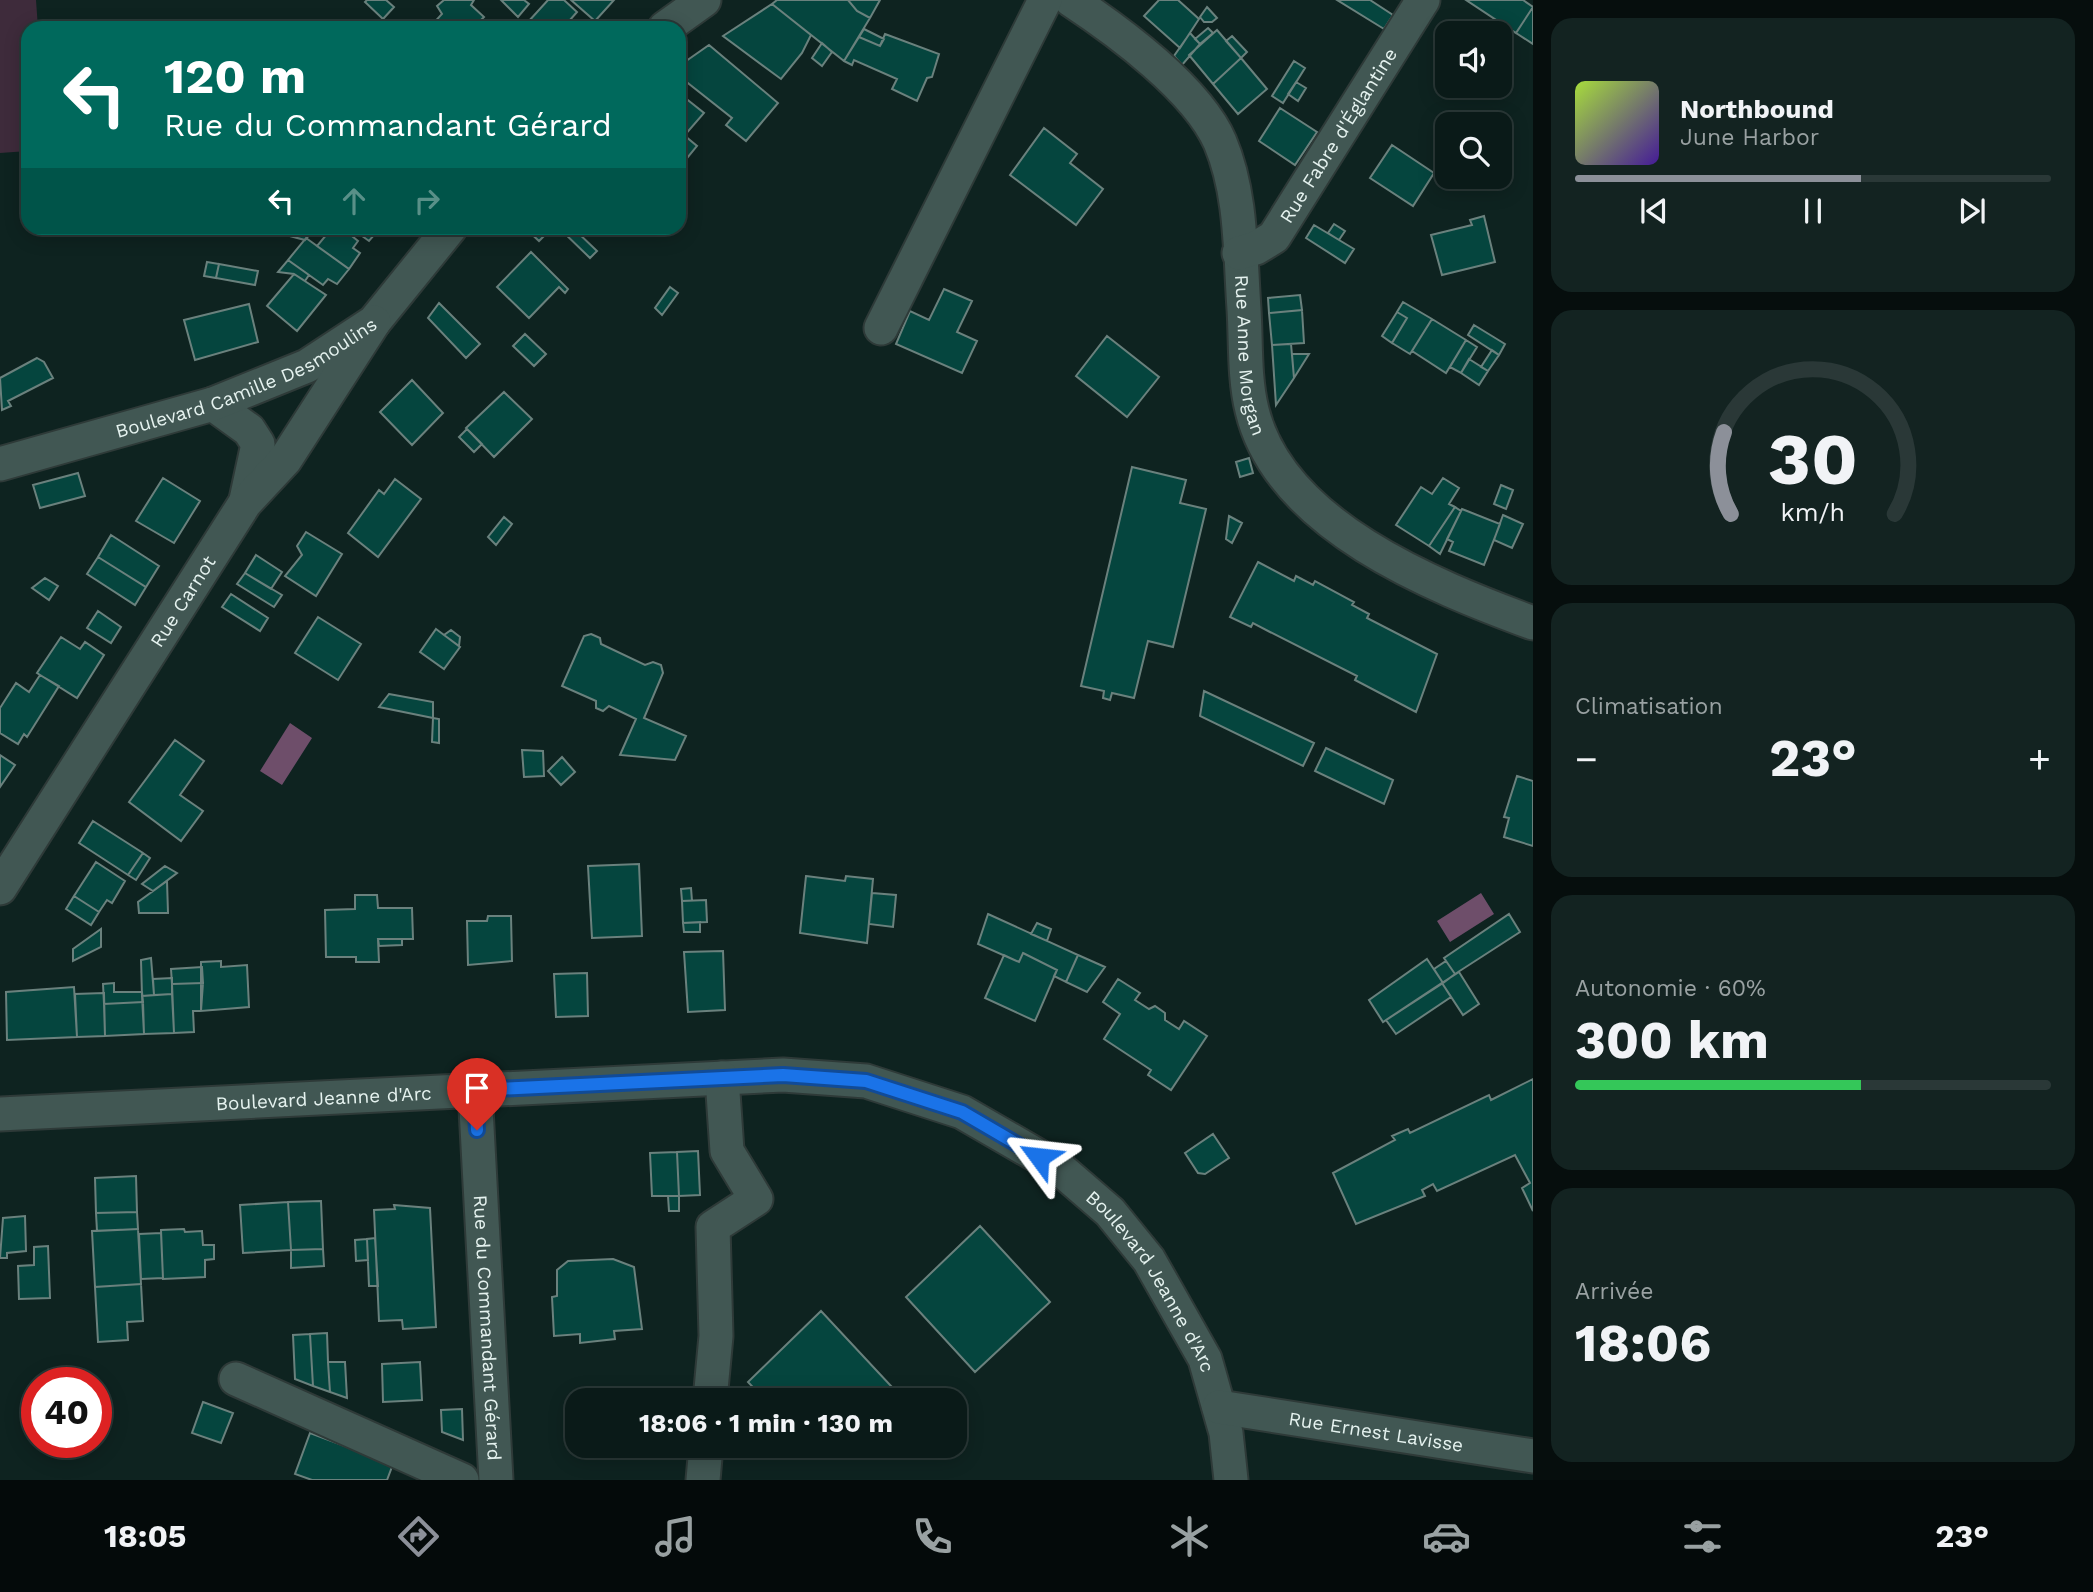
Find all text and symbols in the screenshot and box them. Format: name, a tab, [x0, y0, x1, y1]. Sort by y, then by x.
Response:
map controls	[1435, 21, 1512, 189]
button: sound	[1435, 21, 1512, 98]
street label: Rue Fabre d'Églantine	[1275, 44, 1402, 227]
text: 120 m	[164, 47, 306, 105]
icon: left	[49, 49, 140, 140]
text: Northbound	[1680, 94, 1834, 124]
text: Rue du Commandant Gérard	[164, 106, 612, 144]
button: search	[1435, 112, 1512, 189]
text: June Harbor	[1680, 124, 1819, 151]
icon: left	[262, 182, 300, 220]
icon: ahead	[335, 182, 373, 220]
icon: right	[408, 182, 446, 220]
icon: previous	[1635, 192, 1673, 230]
icon: pause	[1794, 192, 1832, 230]
icon: next	[1953, 192, 1991, 230]
street label: Rue Anne Morgan	[1230, 274, 1270, 439]
street label: Boulevard Camille Desmoulins	[113, 312, 381, 443]
text: 30	[1768, 416, 1858, 502]
text: km/h	[1781, 497, 1845, 526]
street label: Rue Carnot	[145, 551, 221, 652]
text: Climatisation	[1575, 693, 1723, 720]
text: 23°	[1769, 728, 1857, 789]
text: −	[1575, 737, 1598, 781]
text: +	[2028, 737, 2051, 781]
text: Autonomie · 60%	[1575, 975, 1766, 1002]
text: 300 km	[1575, 1010, 1769, 1071]
pin	[447, 1058, 507, 1130]
icon: arrive	[458, 1069, 496, 1107]
street label: Boulevard Jeanne d'Arc	[215, 1082, 432, 1115]
position arrow	[1002, 1120, 1076, 1194]
street label: Boulevard Jeanne d'Arc	[1081, 1186, 1219, 1375]
street label: Rue du Commandant Gérard	[469, 1194, 506, 1461]
text: Arrivée	[1575, 1278, 1654, 1305]
text: 18:06	[1575, 1313, 1711, 1374]
speed limit sign: 40	[21, 1367, 112, 1458]
street label: Rue Ernest Lavisse	[1287, 1407, 1465, 1457]
text: 18:06 · 1 min · 130 m	[639, 1408, 893, 1438]
icon: directions	[394, 1512, 443, 1561]
icon: music	[651, 1512, 700, 1561]
icon: phone	[908, 1512, 957, 1561]
icon: climate	[1165, 1512, 1214, 1561]
icon: car	[1422, 1512, 1471, 1561]
icon: filters	[1678, 1512, 1727, 1561]
text: 18:05	[104, 1517, 187, 1555]
text: 23°	[1935, 1517, 1989, 1555]

